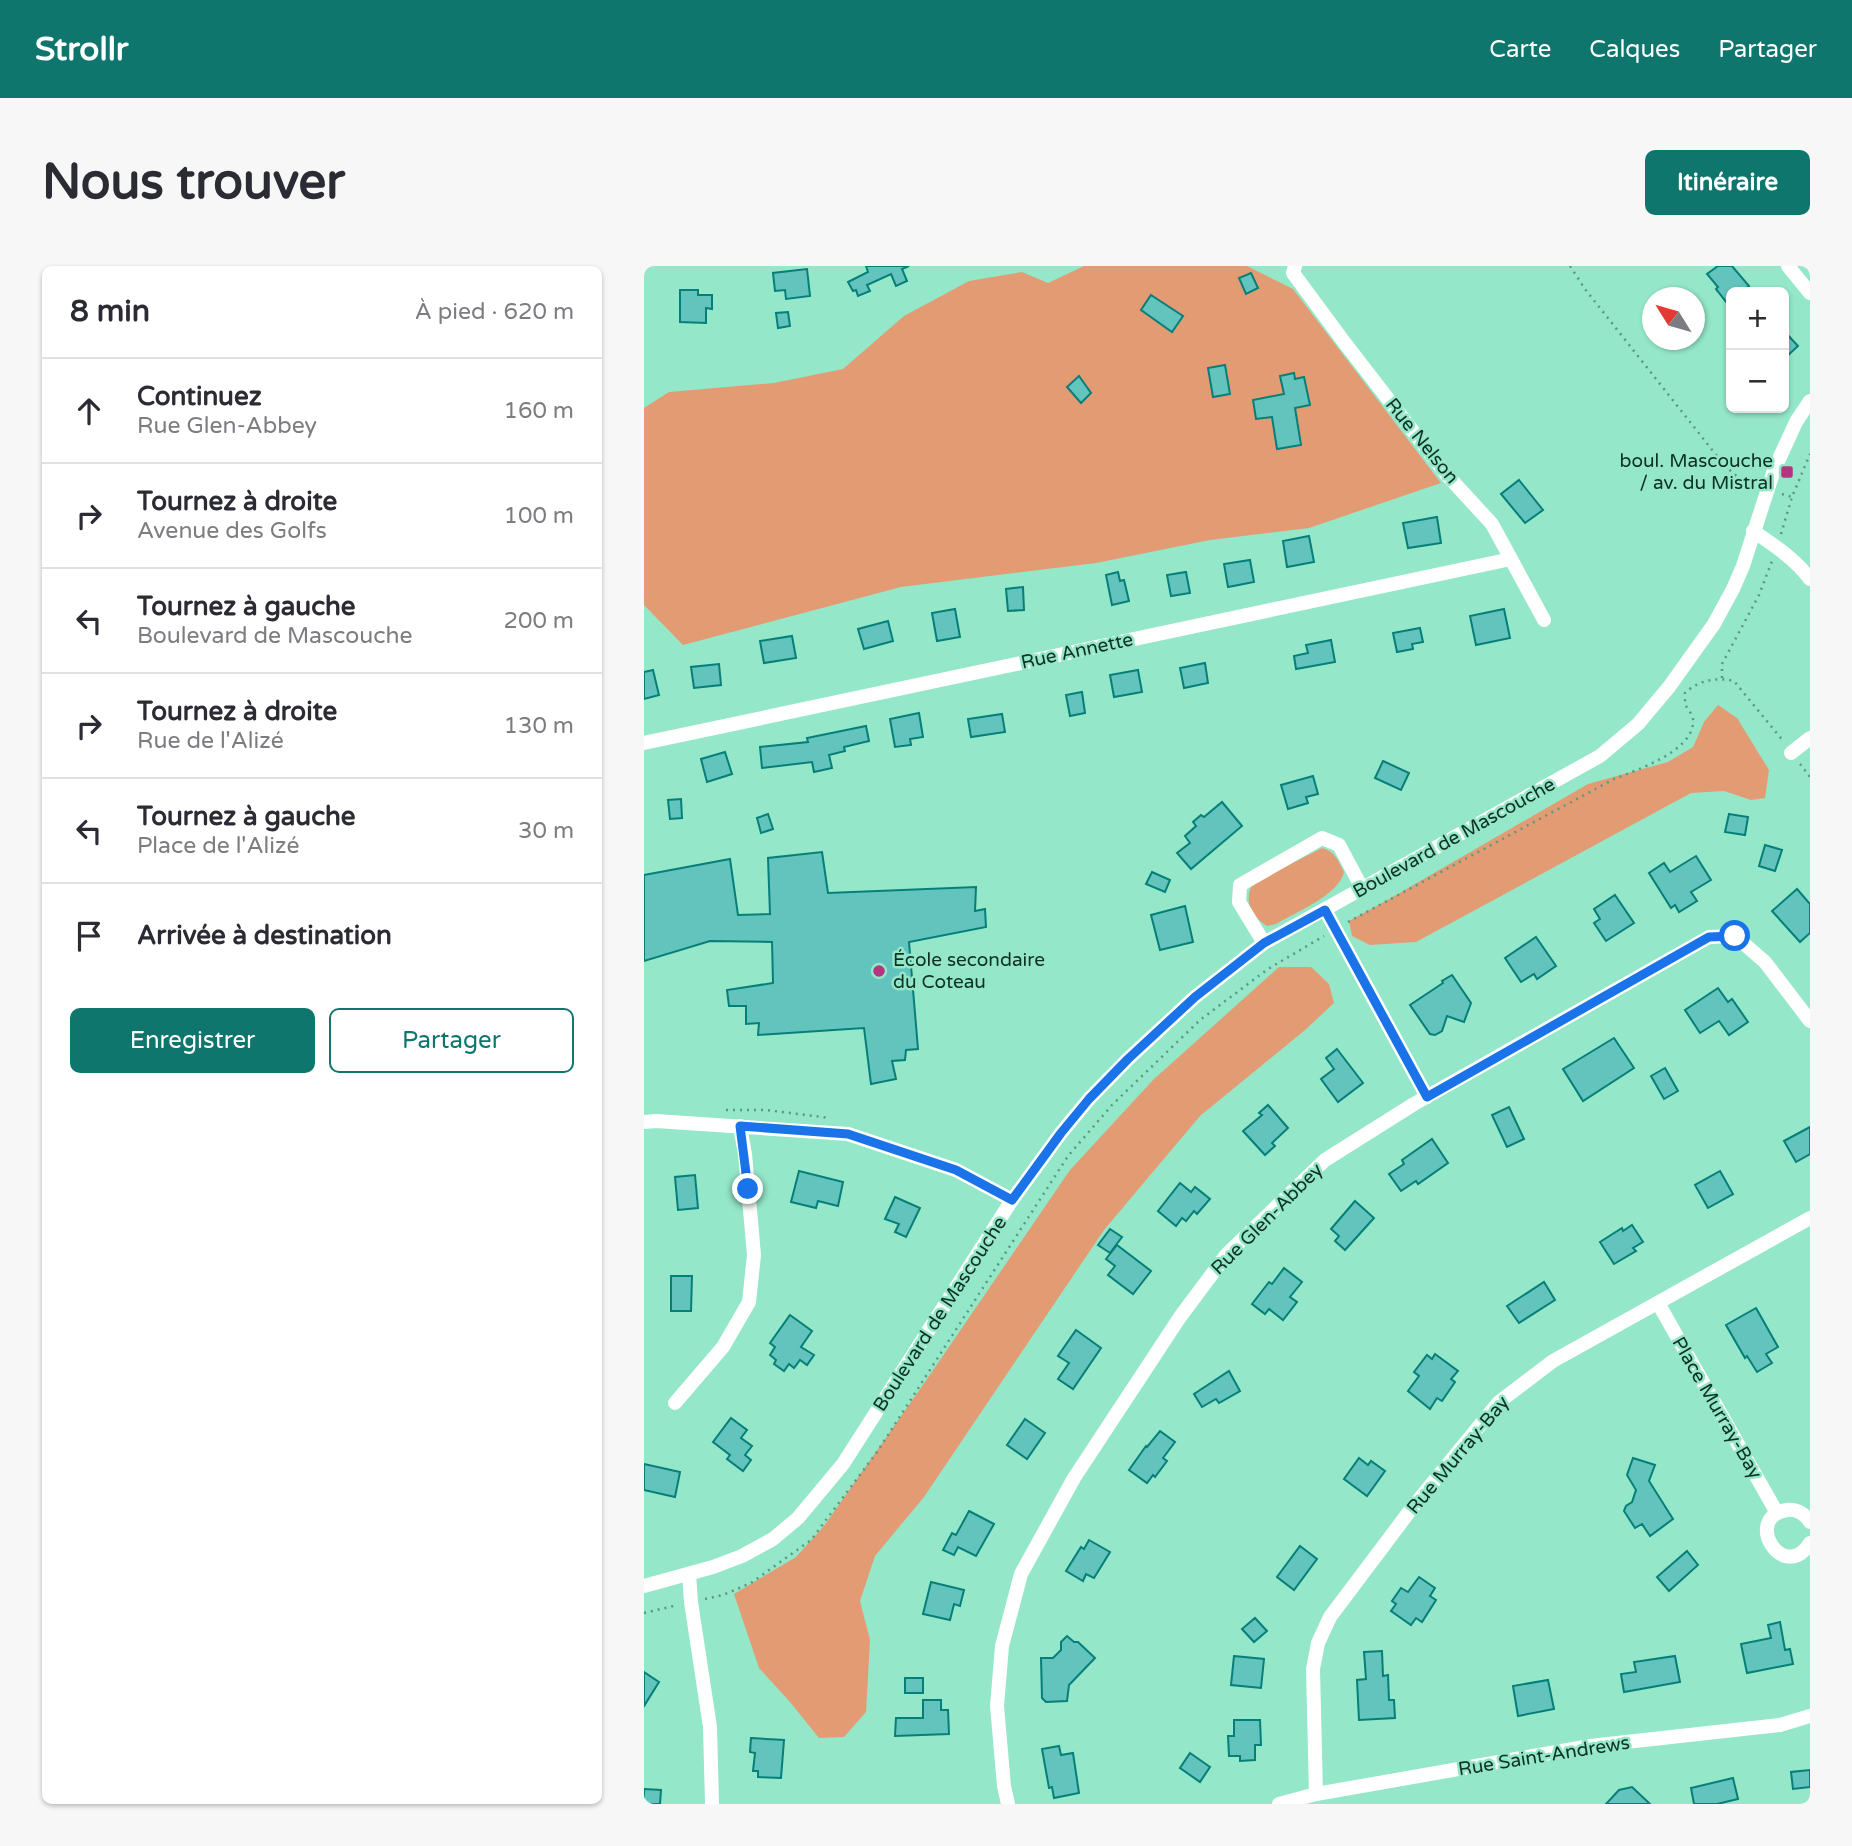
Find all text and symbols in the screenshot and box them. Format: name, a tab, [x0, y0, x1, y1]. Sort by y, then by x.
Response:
text: Strollr	[35, 30, 129, 69]
text: Carte	[1489, 35, 1551, 64]
text: Calques	[1589, 35, 1680, 64]
text: Partager	[1718, 35, 1817, 64]
button: Itinéraire	[1645, 150, 1810, 215]
text: Nous trouver	[42, 153, 345, 212]
north arrow	[1642, 287, 1705, 350]
map controls	[1726, 287, 1789, 413]
button: +	[1726, 287, 1789, 350]
text: 8 min	[70, 293, 150, 330]
text: À pied · 620 m	[415, 298, 574, 326]
button: −	[1726, 350, 1789, 413]
text: Continuez	[137, 381, 262, 412]
icon: ahead	[70, 392, 108, 430]
street label: Rue Nelson	[1381, 394, 1463, 488]
text: 160 m	[504, 397, 574, 425]
text: Rue Glen-Abbey	[137, 412, 317, 440]
place label: boul. Mascouche / av. du Mistral	[1619, 450, 1773, 494]
marker: boul. Mascouche / av. du Mistral	[1779, 464, 1795, 480]
text: Tournez à droite	[137, 486, 337, 517]
icon: right	[70, 497, 108, 535]
text: 100 m	[504, 502, 574, 530]
text: Avenue des Golfs	[137, 517, 327, 545]
text: Tournez à gauche	[137, 591, 356, 622]
icon: left	[70, 602, 108, 640]
text: 200 m	[504, 607, 574, 635]
text: Boulevard de Mascouche	[137, 622, 413, 650]
street label: Rue Annette	[1019, 628, 1135, 674]
text: Tournez à droite	[137, 696, 337, 727]
icon: right	[70, 707, 108, 745]
text: 130 m	[504, 712, 574, 740]
text: Rue de l'Alizé	[137, 727, 284, 755]
street label: Boulevard de Mascouche	[1349, 773, 1559, 903]
text: Tournez à gauche	[137, 801, 356, 832]
icon: left	[70, 812, 108, 850]
text: 30 m	[518, 817, 574, 845]
text: Place de l'Alizé	[137, 832, 299, 860]
icon: arrive	[70, 917, 108, 955]
text: Arrivée à destination	[137, 920, 392, 951]
route start	[1719, 920, 1750, 951]
place label: École secondaire du Coteau	[893, 949, 1045, 993]
marker: École secondaire du Coteau	[871, 963, 887, 979]
button: Enregistrer	[70, 1008, 315, 1073]
button: Partager	[329, 1008, 574, 1073]
street label: Rue Glen-Abbey	[1207, 1159, 1327, 1279]
route end	[732, 1173, 763, 1204]
street label: Boulevard de Mascouche	[869, 1213, 1011, 1415]
street label: Place Murray-Bay	[1667, 1333, 1767, 1483]
street label: Rue Murray-Bay	[1402, 1392, 1514, 1518]
street label: Rue Saint-Andrews	[1457, 1732, 1631, 1780]

